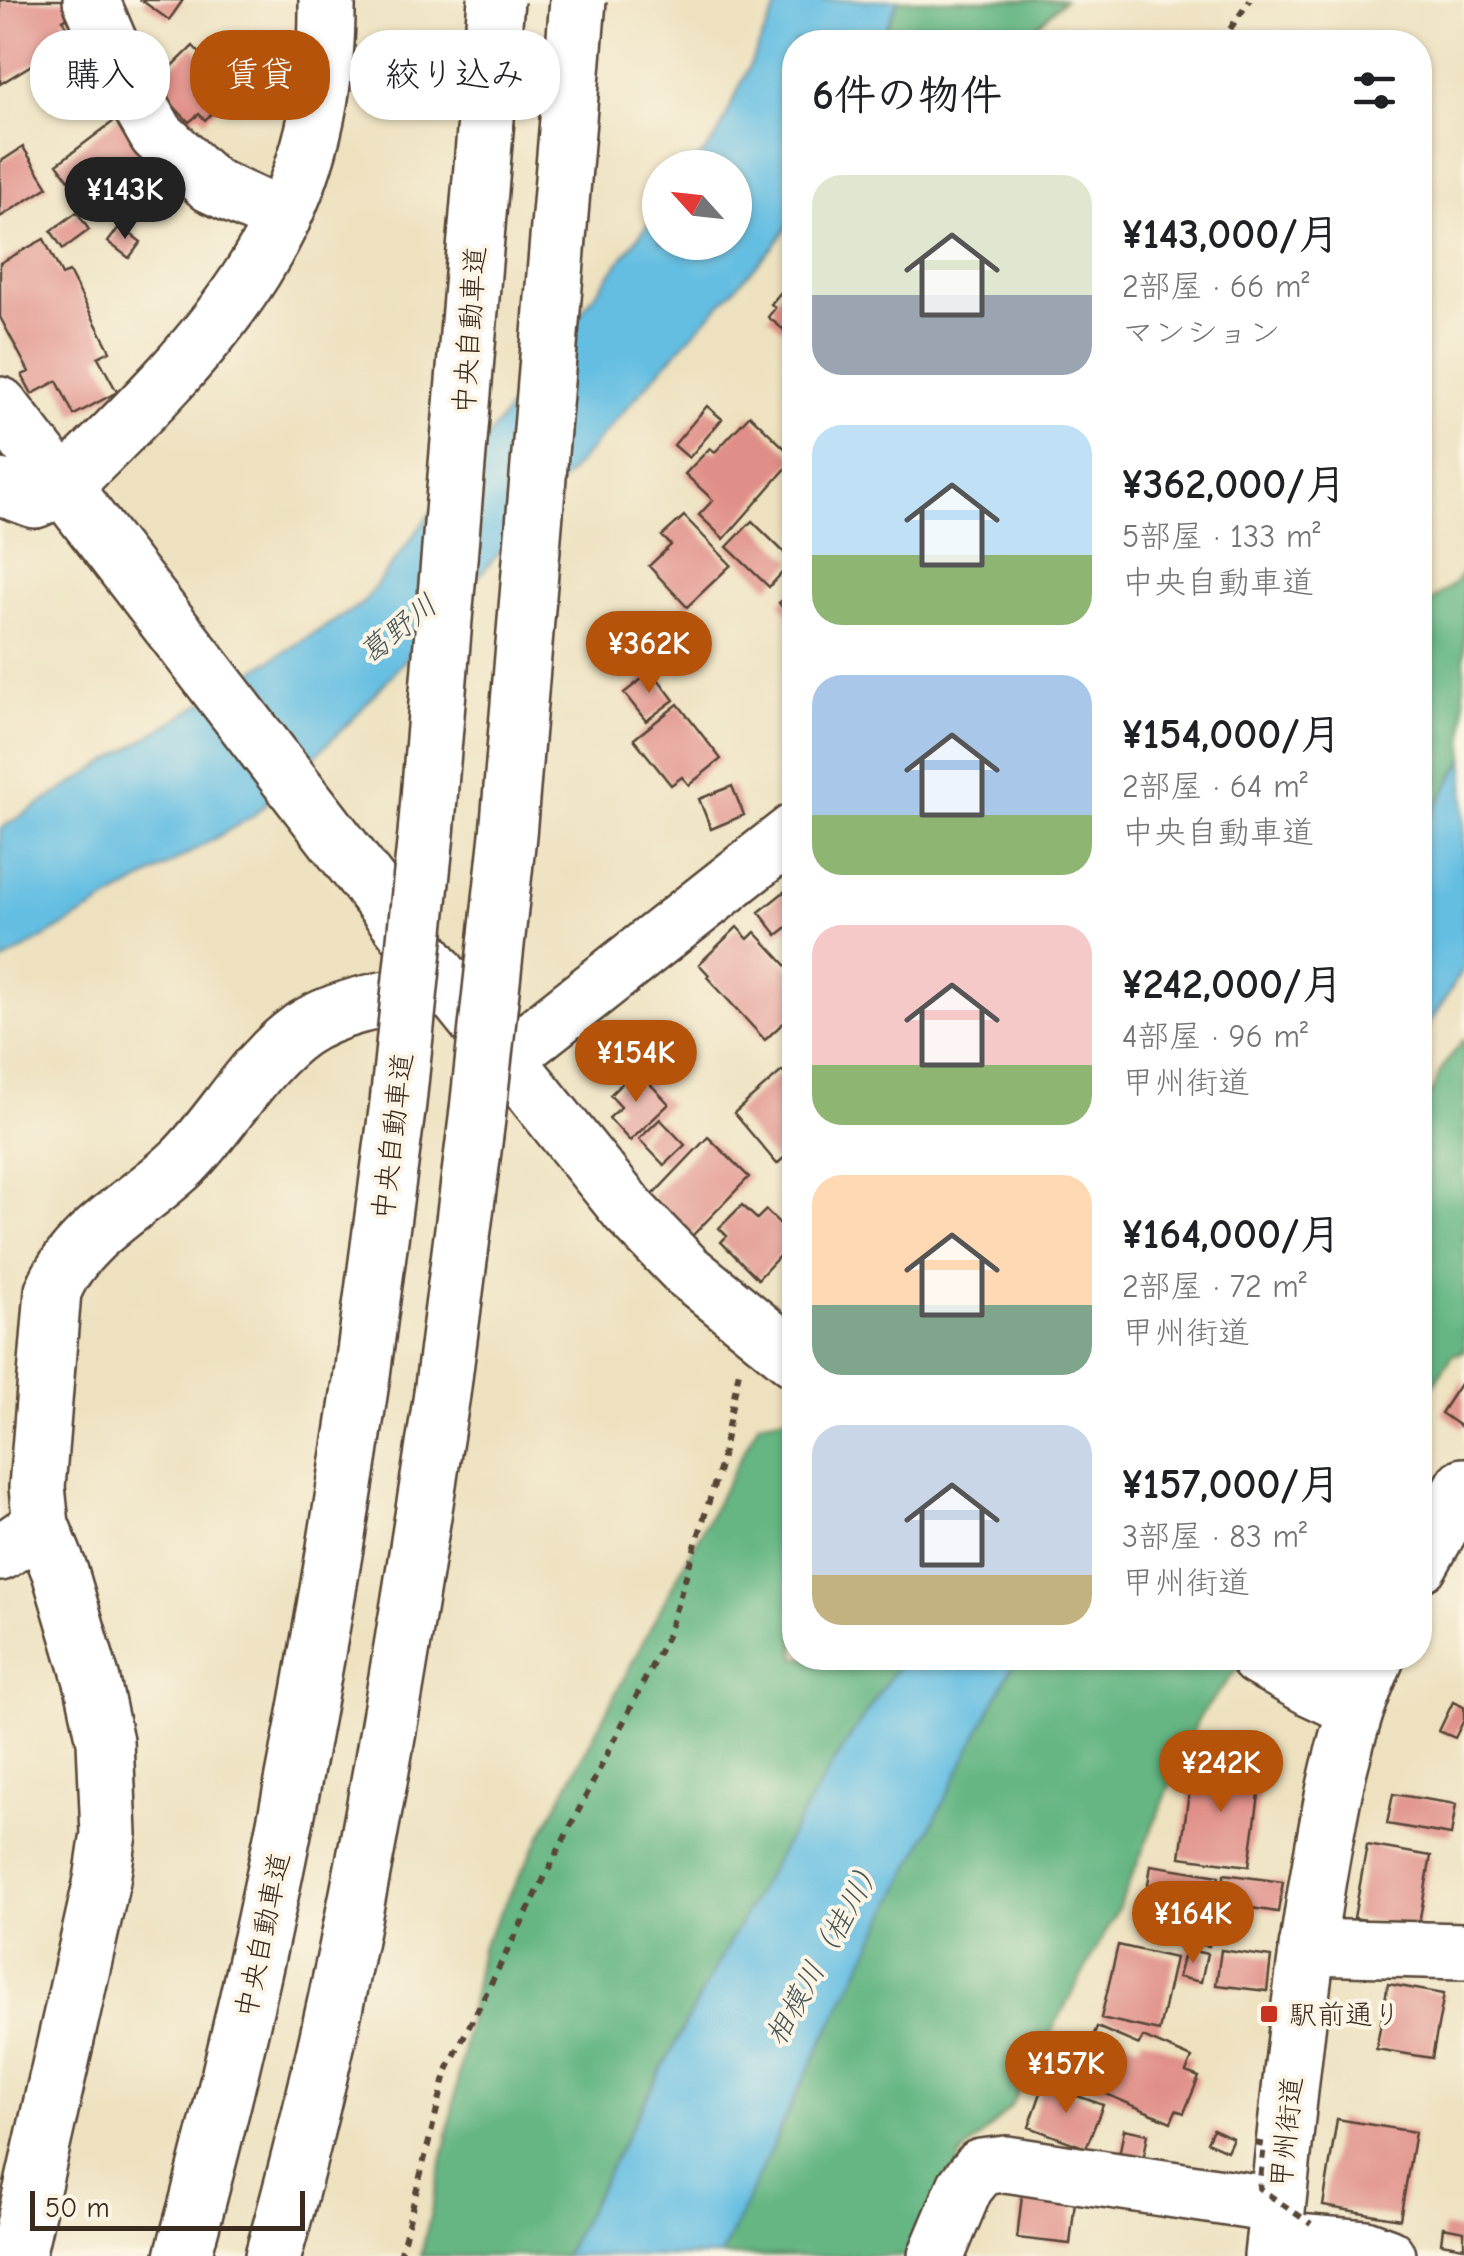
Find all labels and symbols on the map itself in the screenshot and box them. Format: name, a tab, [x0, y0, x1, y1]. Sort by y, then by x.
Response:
north arrow	[642, 150, 752, 260]
pin: ¥143K	[55, 157, 195, 242]
street label: 中央自動車道	[448, 245, 492, 415]
water label: 葛野川	[352, 587, 444, 671]
pin: ¥362K	[579, 611, 719, 696]
pin: ¥154K	[566, 1020, 706, 1105]
street label: 中央自動車道	[367, 1051, 419, 1221]
pin: ¥242K	[1151, 1730, 1291, 1815]
street label: 中央自動車道	[230, 1850, 296, 2021]
water label: 相模川（桂川）	[758, 1851, 891, 2052]
pin: ¥164K	[1123, 1881, 1263, 1966]
place label: 駅前通り	[1289, 1999, 1401, 2031]
marker: 駅前通り	[1258, 2003, 1280, 2025]
pin: ¥157K	[996, 2031, 1136, 2116]
street label: 甲州街道	[1265, 2075, 1309, 2189]
scale bar	[30, 2186, 305, 2230]

